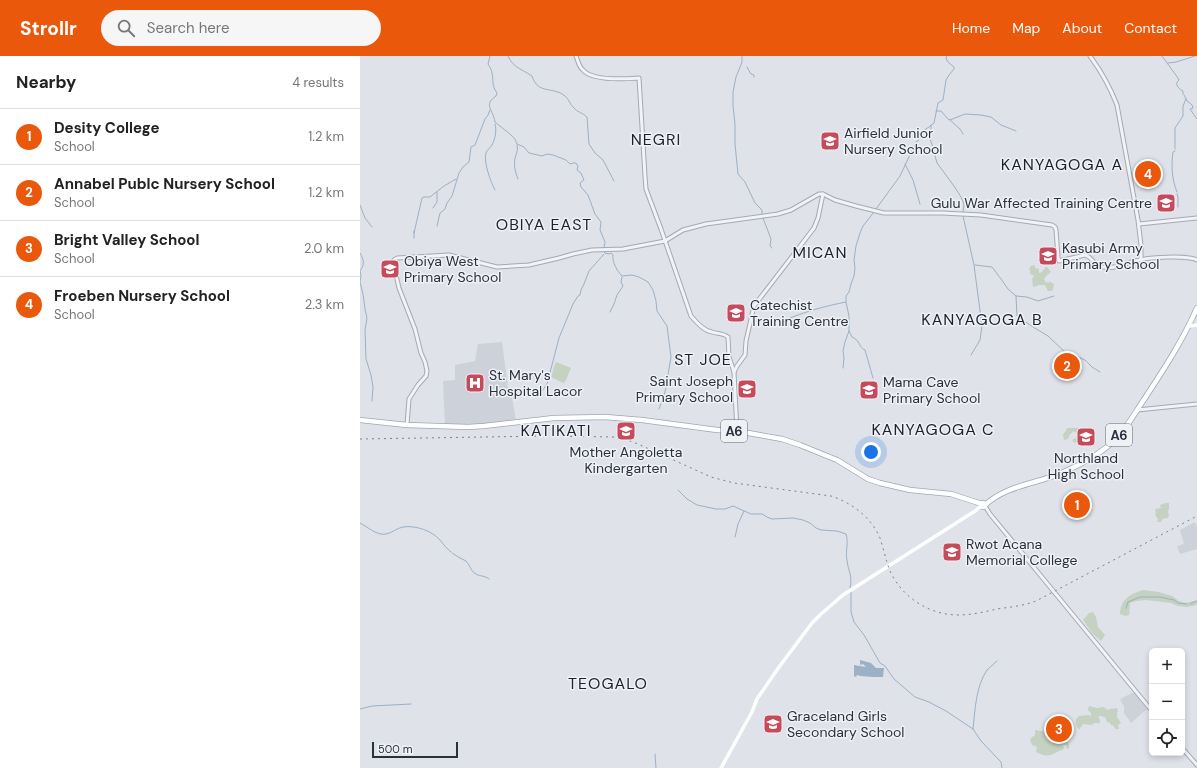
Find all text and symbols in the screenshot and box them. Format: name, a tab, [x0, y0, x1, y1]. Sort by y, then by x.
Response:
search box	[101, 10, 381, 46]
text: Strollr	[20, 16, 77, 41]
icon: search	[115, 17, 137, 39]
text: Search here	[147, 18, 230, 38]
text: Home	[952, 19, 990, 37]
text: Map	[1012, 19, 1040, 37]
text: About	[1062, 19, 1102, 37]
text: Contact	[1124, 19, 1177, 37]
text: Nearby	[16, 71, 76, 93]
text: 4 results	[292, 74, 344, 91]
text: Desity College	[54, 118, 160, 138]
place label: Airfield Junior Nursery School	[844, 124, 942, 158]
text: 1	[27, 128, 31, 145]
text: 1.2 km	[308, 128, 344, 145]
district label: NEGRI	[631, 129, 681, 150]
school or university icon: Airfield Junior Nursery School	[819, 130, 841, 152]
text: School	[54, 138, 95, 155]
district label: KANYAGOGA A	[1001, 154, 1123, 175]
pin: 4	[1135, 159, 1161, 189]
text: Annabel Publc Nursery School	[54, 174, 275, 194]
text: 2	[25, 184, 33, 201]
text: 1.2 km	[308, 184, 344, 201]
school or university icon: Gulu War Affected Training Centre	[1155, 192, 1177, 214]
text: School	[54, 194, 95, 211]
place label: Gulu War Affected Training Centre	[931, 194, 1152, 212]
district label: OBIYA EAST	[496, 214, 592, 235]
text: Bright Valley School	[54, 230, 199, 250]
place label: Kasubi Army Primary School	[1062, 239, 1159, 273]
text: 3	[25, 240, 33, 257]
text: 2.0 km	[304, 240, 344, 257]
district label: MICAN	[792, 242, 848, 263]
school or university icon: Kasubi Army Primary School	[1037, 245, 1059, 267]
text: School	[54, 250, 95, 267]
place label: Obiya West Primary School	[404, 252, 501, 286]
school or university icon: Obiya West Primary School	[379, 258, 401, 280]
text: Froeben Nursery School	[54, 286, 230, 306]
text: 4	[25, 296, 33, 313]
text: 2.3 km	[305, 296, 344, 313]
place label: Catechist Training Centre	[750, 296, 849, 330]
school or university icon: Catechist Training Centre	[725, 302, 747, 324]
text: School	[54, 306, 95, 323]
district label: KANYAGOGA B	[921, 309, 1043, 330]
district label: ST JOE	[674, 349, 732, 370]
pin: 2	[1054, 351, 1080, 381]
place label: St. Mary's Hospital Lacor	[489, 366, 582, 400]
hospital icon: St. Mary's Hospital Lacor	[464, 372, 486, 394]
place label: Saint Joseph Primary School	[636, 372, 733, 406]
place label: Mama Cave Primary School	[883, 373, 980, 407]
school or university icon: Saint Joseph Primary School	[736, 378, 758, 400]
school or university icon: Mama Cave Primary School	[858, 379, 880, 401]
district label: KANYAGOGA C	[871, 419, 995, 440]
district label: KATIKATI	[521, 420, 591, 441]
school or university icon: Mother Angoletta Kindergarten	[615, 420, 637, 442]
road number: A6	[721, 420, 747, 442]
road number: A6	[1106, 424, 1132, 446]
school or university icon: Northland High School	[1075, 426, 1097, 448]
your location	[861, 442, 881, 462]
place label: Mother Angoletta Kindergarten	[570, 443, 682, 477]
place label: Northland High School	[1048, 449, 1124, 483]
pin: 1	[1064, 490, 1090, 520]
place label: Rwot Acana Memorial College	[966, 535, 1078, 569]
school or university icon: Rwot Acana Memorial College	[941, 541, 963, 563]
map controls	[1149, 648, 1185, 756]
button: +	[1149, 648, 1185, 684]
district label: TEOGALO	[568, 673, 648, 694]
button: −	[1149, 684, 1185, 720]
place label: Graceland Girls Secondary School	[787, 707, 904, 741]
school or university icon: Graceland Girls Secondary School	[762, 713, 784, 735]
pin: 3	[1046, 714, 1072, 744]
button: locate	[1149, 720, 1185, 756]
scale bar	[372, 740, 458, 759]
text: 500 m	[378, 742, 413, 756]

